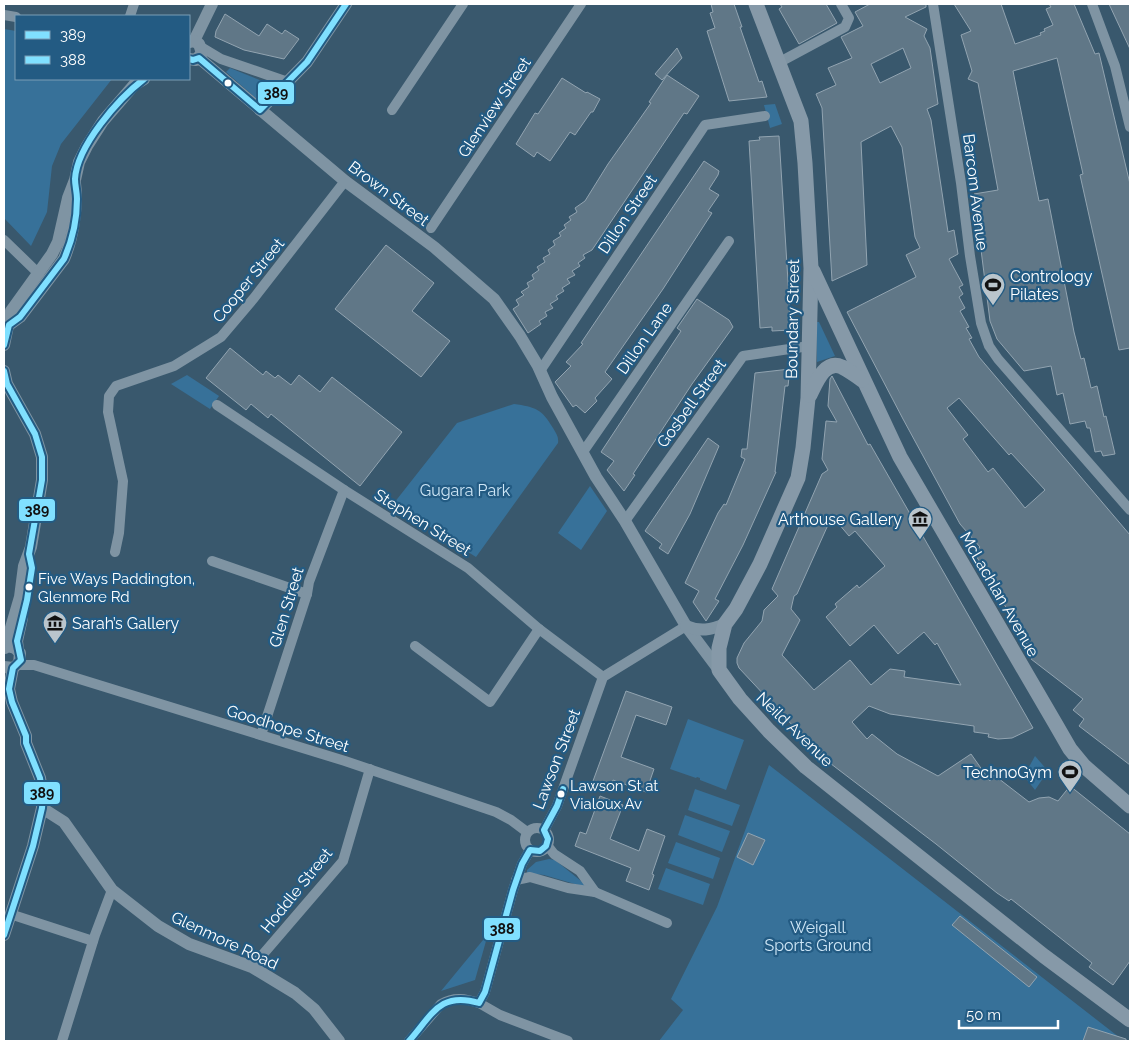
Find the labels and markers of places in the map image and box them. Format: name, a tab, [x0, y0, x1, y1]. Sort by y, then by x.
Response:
unlabelled marker	[223, 78, 233, 88]
place label: Contrology Pilates	[1010, 267, 1093, 304]
sports icon: Contrology Pilates	[980, 272, 1006, 306]
museum icon: Arthouse Gallery	[907, 506, 933, 540]
place label: Arthouse Gallery	[778, 510, 902, 529]
place label: Five Ways Paddington, Glenmore Rd	[38, 570, 195, 606]
marker: Five Ways Paddington, Glenmore Rd	[24, 582, 34, 592]
museum icon: Sarah’s Gallery	[42, 610, 68, 644]
place label: Sarah’s Gallery	[72, 614, 180, 633]
sports icon: TechnoGym	[1057, 759, 1083, 793]
place label: TechnoGym	[963, 763, 1052, 782]
place label: Lawson St at Vialoux Av	[570, 777, 658, 813]
marker: Lawson St at Vialoux Av	[556, 789, 566, 799]

